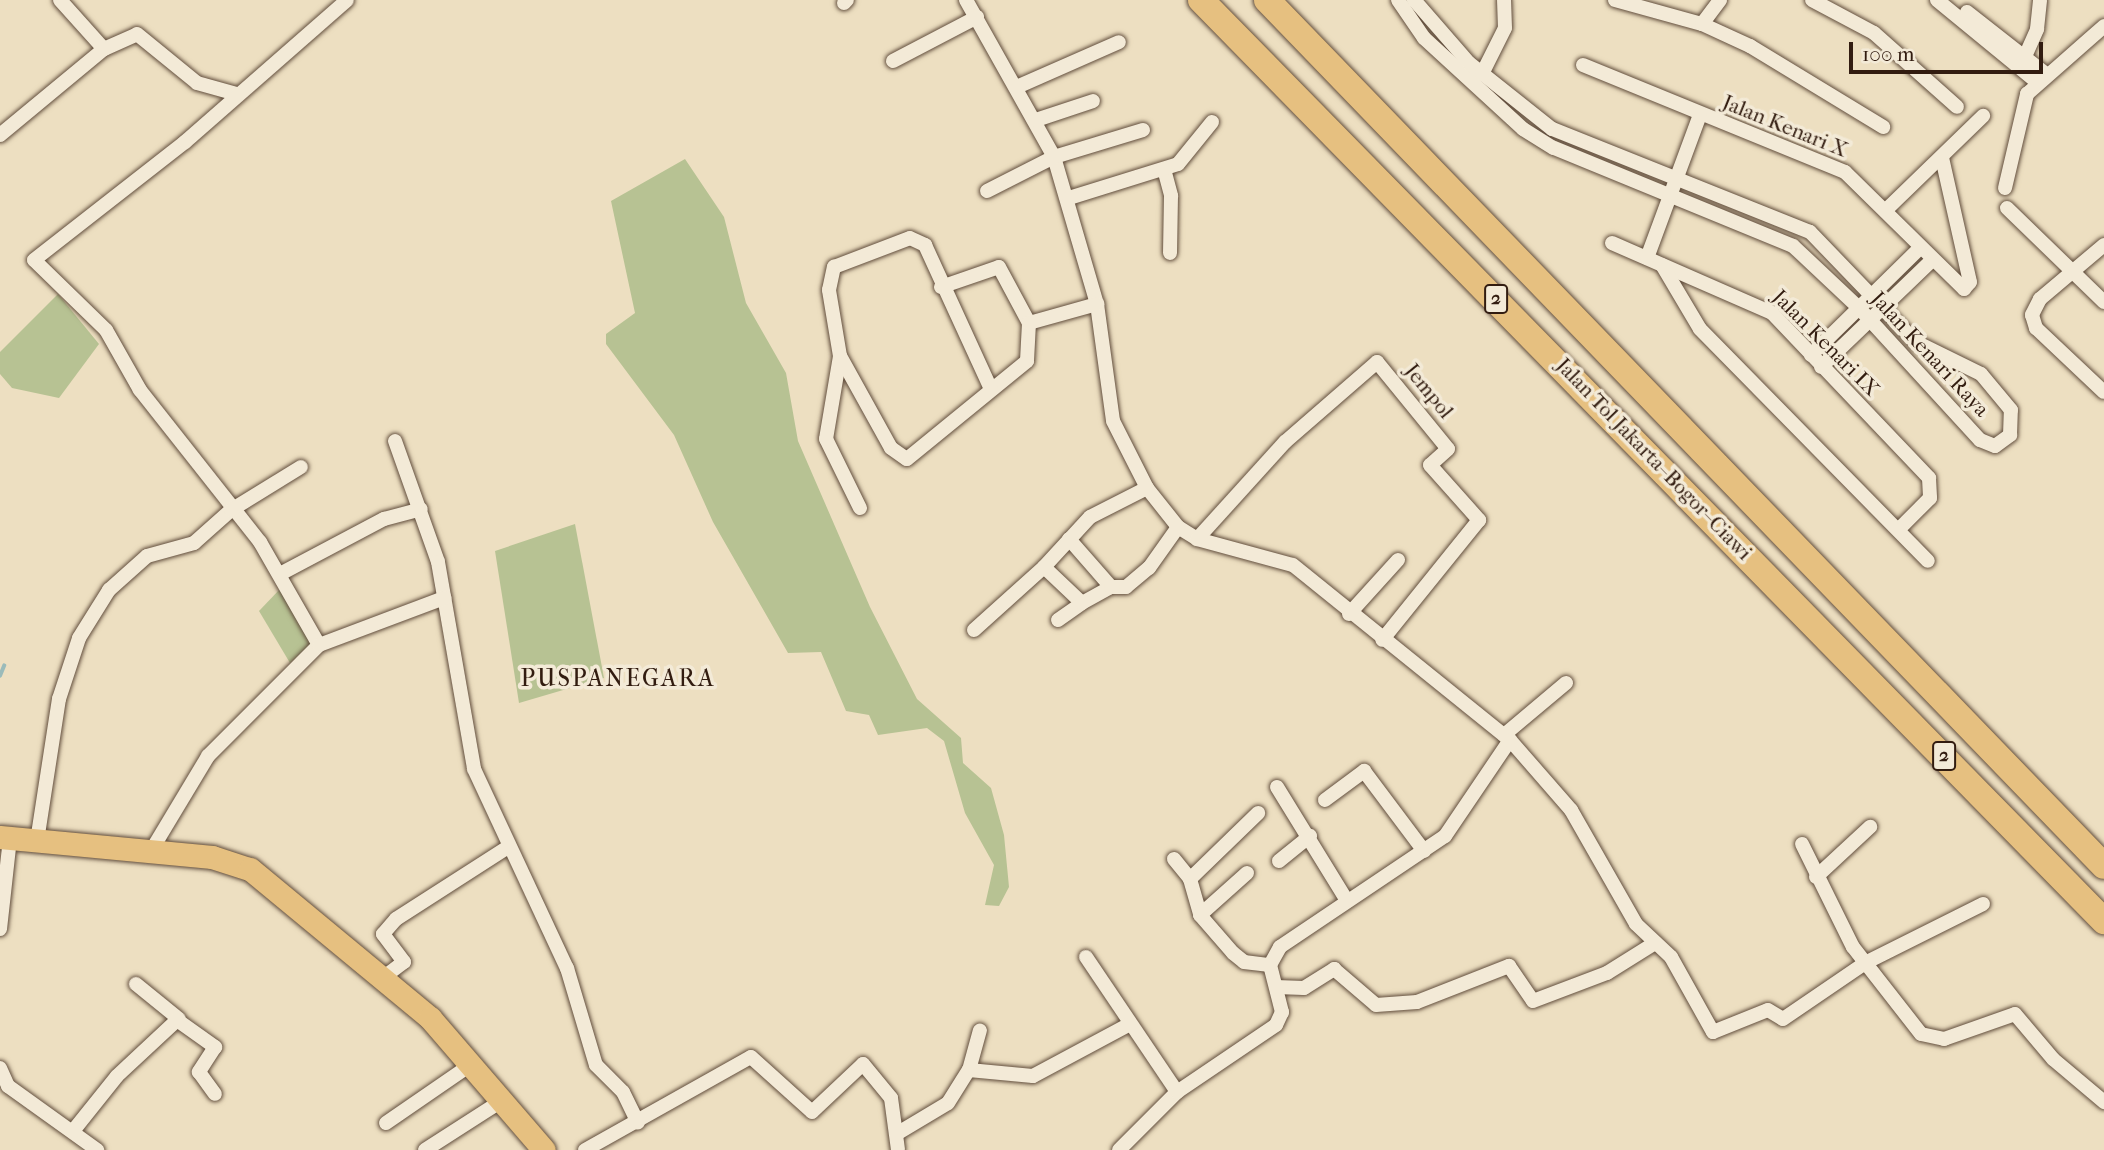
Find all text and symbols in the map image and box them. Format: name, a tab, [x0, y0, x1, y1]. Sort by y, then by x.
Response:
scale bar	[1852, 28, 2046, 72]
text: 100 m	[1862, 42, 1915, 66]
street label: Jalan Kenari X	[1719, 89, 1851, 163]
road number: 2	[1484, 284, 1508, 314]
street label: Jalan Kenari IX	[1767, 284, 1885, 402]
street label: Jalan Kenari Raya	[1866, 286, 1994, 422]
street label: Jalan Tol Jakarta–Bogor–Ciawi	[1551, 353, 1757, 565]
street label: Jempol	[1399, 359, 1459, 423]
district label: PUSPANEGARA	[522, 665, 714, 693]
road number: 2	[1932, 740, 1956, 772]

